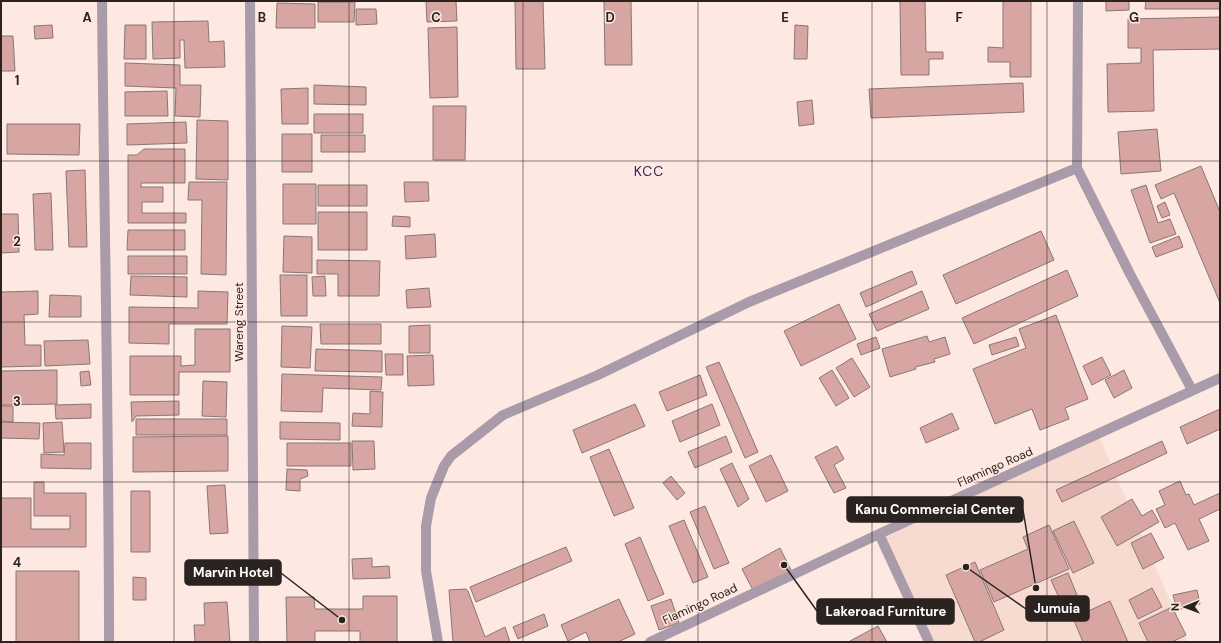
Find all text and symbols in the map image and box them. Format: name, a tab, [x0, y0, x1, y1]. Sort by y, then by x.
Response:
text: A	[82, 9, 92, 26]
text: B	[258, 9, 266, 26]
text: C	[431, 9, 441, 26]
text: D	[605, 9, 615, 26]
text: E	[781, 9, 789, 26]
text: F	[955, 9, 963, 26]
text: G	[1129, 9, 1139, 26]
text: 1	[15, 72, 19, 89]
district label: KCC	[634, 162, 664, 180]
text: 2	[13, 233, 21, 250]
street label: Wareng Street	[231, 282, 247, 362]
text: 3	[13, 393, 21, 410]
street label: Flamingo Road	[955, 443, 1035, 491]
callout: Kanu Commercial Center	[847, 497, 1023, 522]
text: Kanu Commercial Center	[855, 501, 1015, 518]
text: 4	[13, 554, 21, 571]
callout: Marvin Hotel	[185, 560, 281, 585]
text: Marvin Hotel	[193, 564, 273, 581]
street label: Flamingo Road	[660, 580, 740, 628]
north arrow	[1165, 587, 1205, 627]
callout: Jumuia	[1026, 596, 1089, 621]
callout: Lakeroad Furniture	[817, 599, 954, 624]
text: Jumuia	[1034, 600, 1080, 617]
text: Lakeroad Furniture	[826, 603, 947, 620]
text: N	[1168, 603, 1182, 611]

